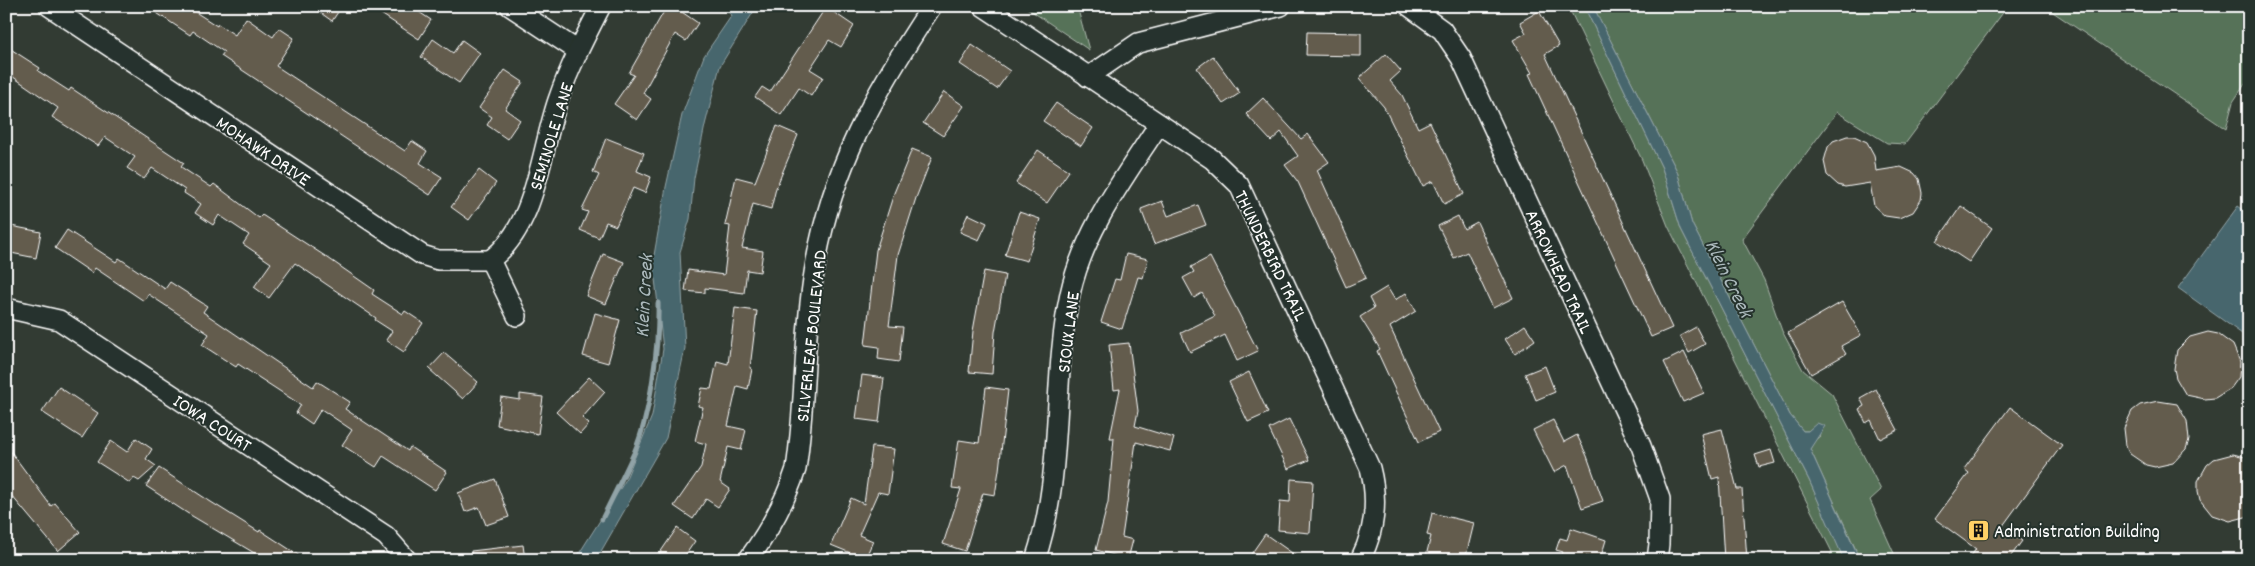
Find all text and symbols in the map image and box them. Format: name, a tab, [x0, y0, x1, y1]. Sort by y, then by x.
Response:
street label: SEMINOLE LANE	[524, 80, 583, 194]
street label: MOHAWK DRIVE	[209, 111, 315, 195]
street label: THUNDERBIRD TRAIL	[1225, 186, 1312, 327]
street label: ARROWHEAD TRAIL	[1516, 206, 1598, 339]
water label: Klein Creek	[1696, 236, 1759, 325]
street label: SILVERLEAF BOULEVARD	[791, 249, 836, 424]
water label: Klein Creek	[630, 252, 662, 339]
street label: SIOUX LANE	[1052, 290, 1089, 375]
street label: IOWA COURT	[167, 389, 256, 461]
building icon: Administration Building	[1966, 518, 1990, 542]
place label: Administration Building	[1994, 520, 2160, 547]

